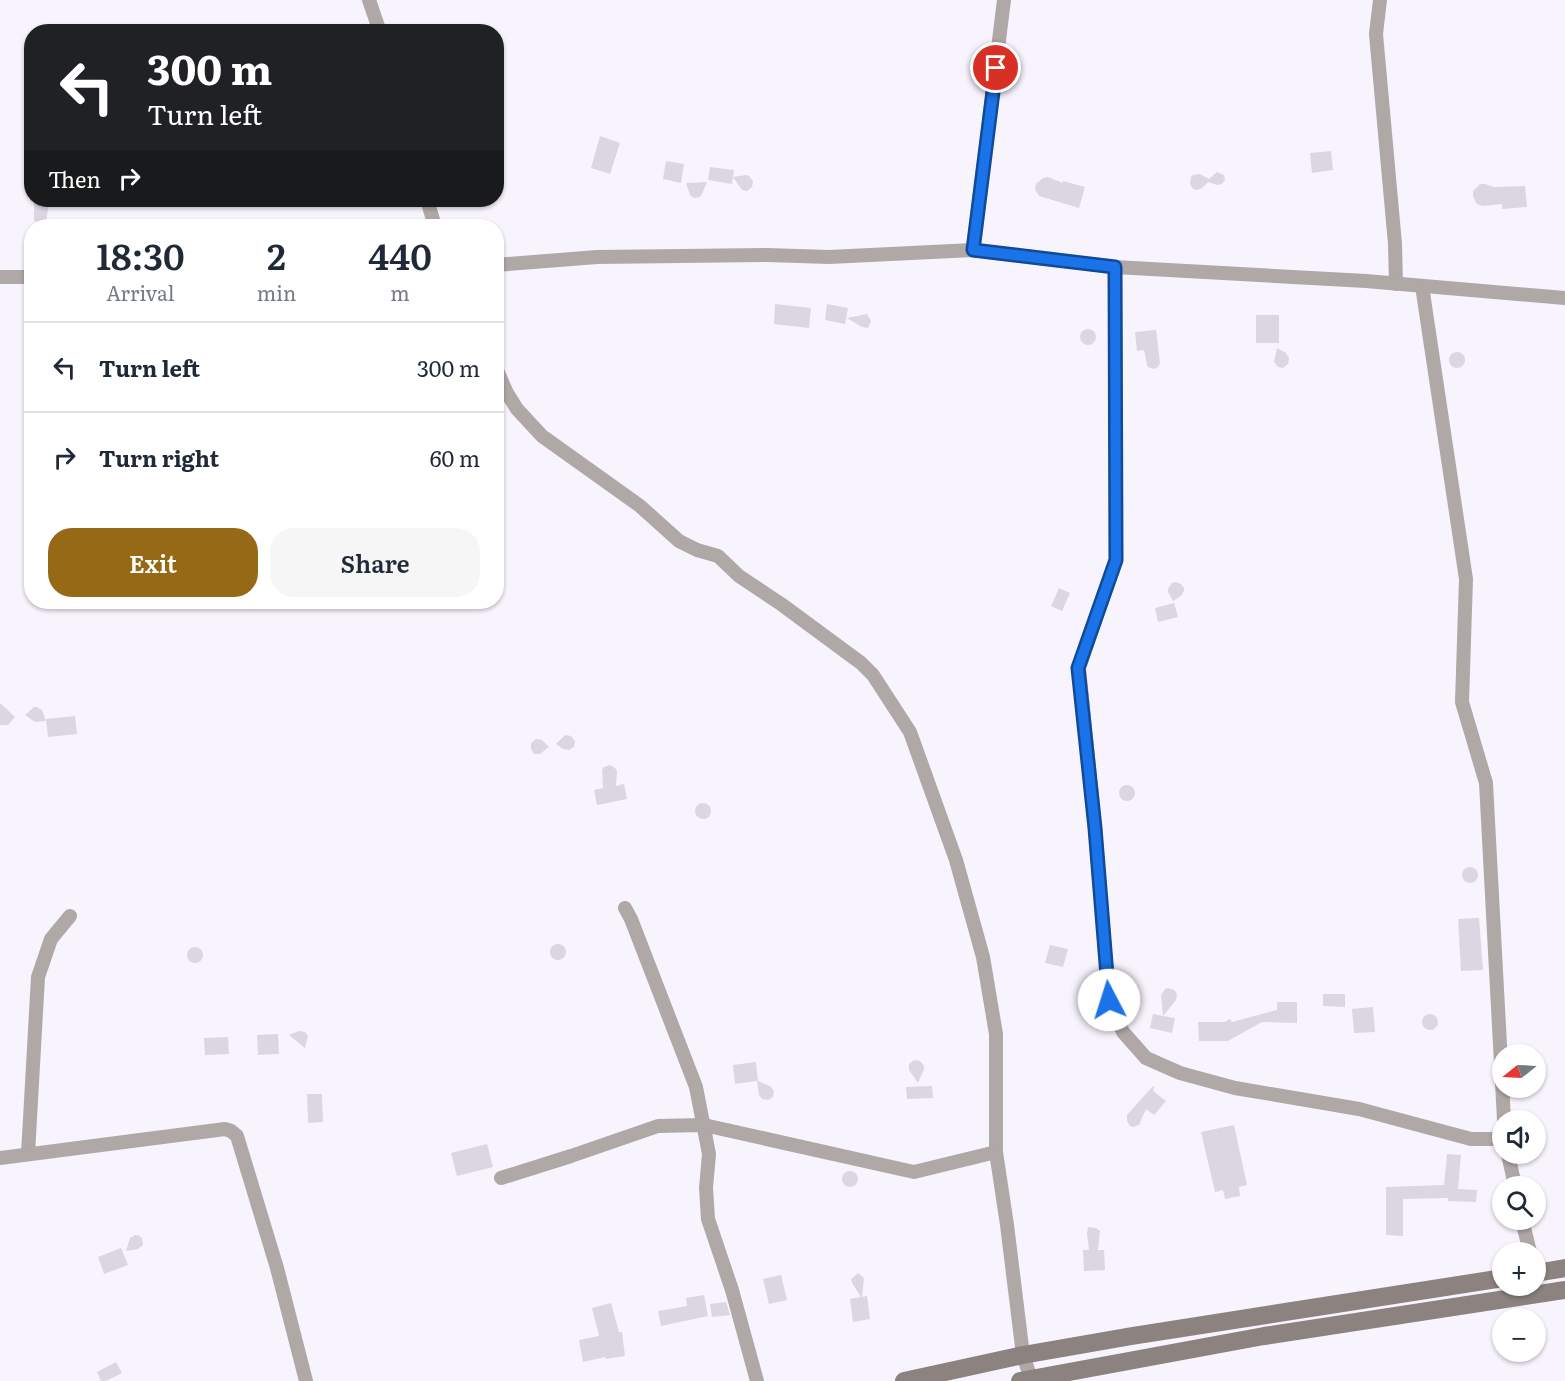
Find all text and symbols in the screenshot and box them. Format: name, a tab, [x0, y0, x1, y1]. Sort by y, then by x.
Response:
text: 300 m	[147, 36, 272, 98]
pin	[970, 42, 1021, 93]
icon: left	[48, 48, 126, 126]
icon: arrive	[979, 51, 1012, 84]
text: Turn left	[147, 93, 262, 133]
text: Then	[48, 162, 101, 195]
icon: right	[113, 162, 146, 195]
text: 18:30	[96, 228, 185, 281]
text: 2	[267, 228, 286, 281]
text: 440	[368, 228, 432, 281]
text: Arrival	[106, 277, 175, 307]
text: min	[257, 277, 296, 307]
text: m	[390, 277, 410, 307]
icon: left	[48, 351, 81, 384]
text: Turn left	[99, 351, 200, 384]
text: 300 m	[417, 351, 480, 384]
icon: right	[48, 441, 81, 474]
text: Turn right	[99, 441, 219, 474]
text: 60 m	[430, 441, 480, 474]
button: Exit	[48, 528, 258, 597]
button: Share	[270, 528, 480, 597]
position arrow	[1077, 968, 1141, 1032]
north arrow	[1492, 1044, 1546, 1098]
map controls	[1492, 1044, 1546, 1362]
button: sound	[1492, 1110, 1546, 1164]
button: search	[1492, 1176, 1546, 1230]
button: +	[1492, 1242, 1546, 1296]
button: −	[1492, 1308, 1546, 1362]

